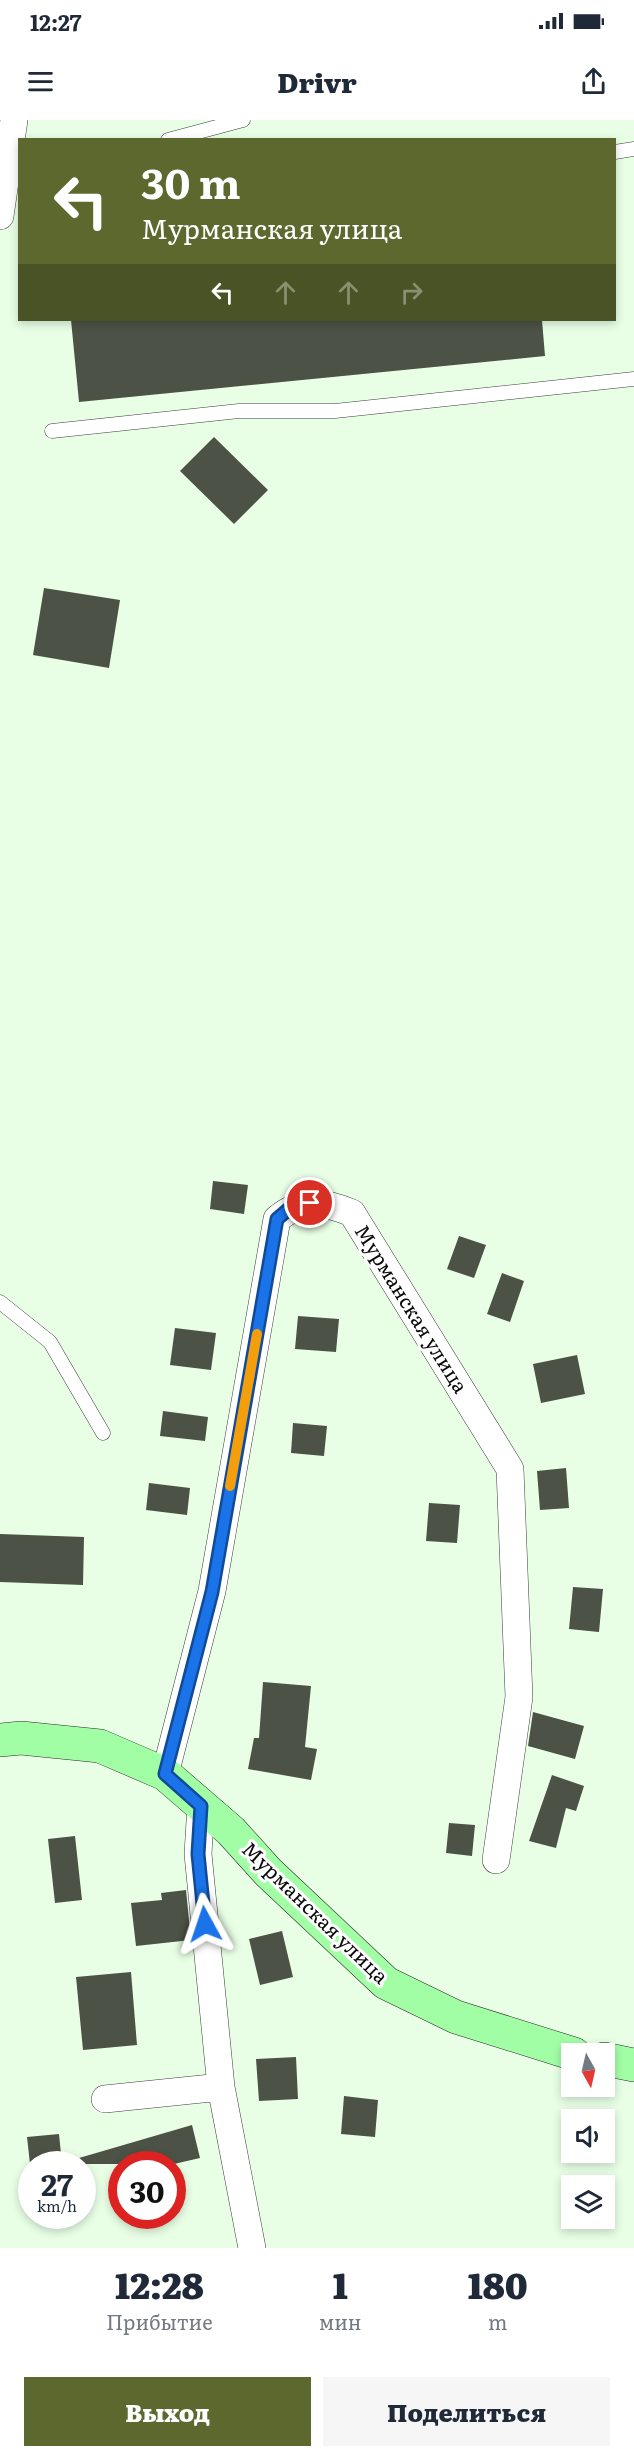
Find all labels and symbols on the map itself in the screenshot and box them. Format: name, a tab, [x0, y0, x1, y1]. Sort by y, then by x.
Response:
pin	[284, 1177, 335, 1228]
street label: Мурманская улица	[349, 1218, 477, 1398]
street label: Мурманская улица	[236, 1834, 397, 1990]
position arrow	[173, 1892, 237, 1956]
north arrow	[561, 2043, 615, 2097]
speed limit sign: 30	[108, 2151, 186, 2229]

